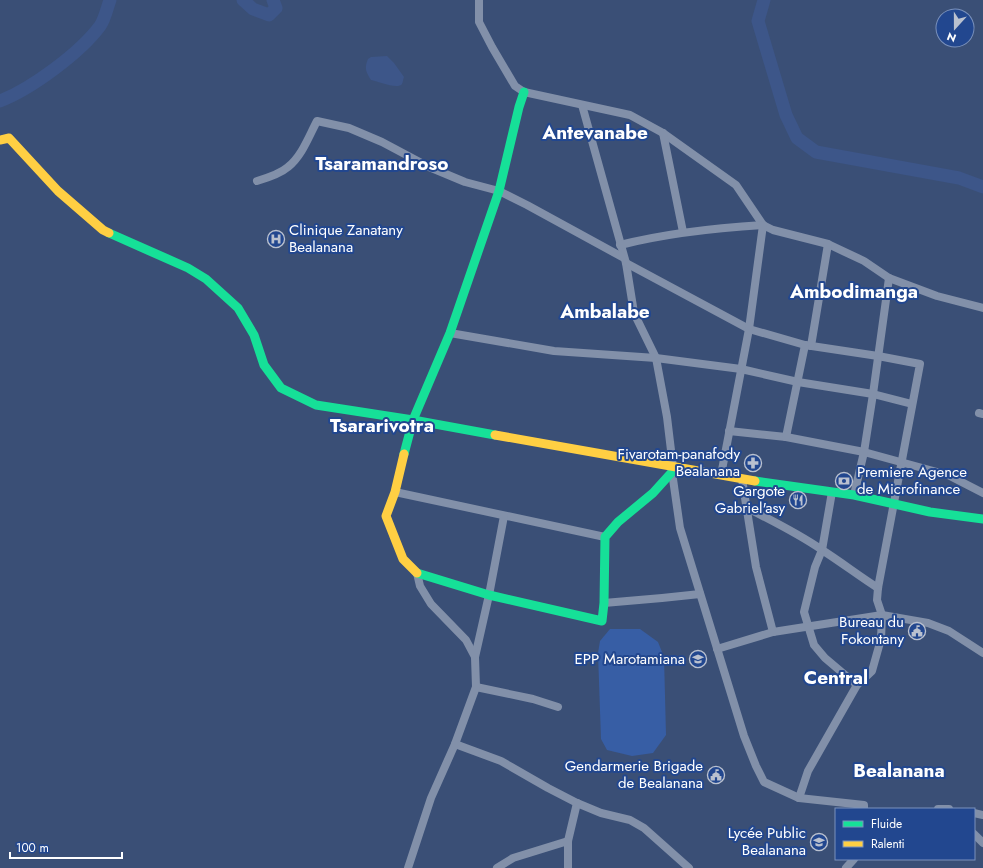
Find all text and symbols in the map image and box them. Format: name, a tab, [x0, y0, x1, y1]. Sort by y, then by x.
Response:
north arrow	[935, 8, 975, 48]
text: N	[944, 28, 958, 46]
district label: Antevanabe	[541, 119, 648, 146]
district label: Tsaramandroso	[316, 150, 448, 177]
place label: Clinique Zanatany Bealanana	[289, 219, 403, 258]
hospital icon: Clinique Zanatany Bealanana	[266, 229, 286, 249]
district label: Ambodimanga	[789, 278, 918, 305]
district label: Ambalabe	[559, 298, 650, 325]
district label: Tsararivotra	[330, 412, 434, 439]
place label: Fivarotam-panafody Bealanana	[618, 443, 740, 482]
pharmacy icon: Fivarotam-panafody Bealanana	[743, 453, 763, 473]
place label: Premiere Agence de Microfinance	[857, 461, 967, 500]
bank icon: Premiere Agence de Microfinance	[834, 471, 854, 491]
place label: Gargote Gabriel'asy	[715, 480, 785, 519]
restaurant icon: Gargote Gabriel'asy	[788, 490, 808, 510]
place label: Bureau du Fokontany	[839, 611, 904, 650]
public building icon: Bureau du Fokontany	[907, 621, 927, 641]
place label: EPP Marotamiana	[575, 648, 685, 670]
school or university icon: EPP Marotamiana	[688, 649, 708, 669]
district label: Central	[804, 664, 868, 691]
place label: Gendarmerie Brigade de Bealanana	[565, 755, 703, 794]
district label: Bealanana	[853, 757, 945, 784]
public building icon: Gendarmerie Brigade de Bealanana	[706, 765, 726, 785]
legend	[835, 808, 975, 860]
text: Fluide	[871, 815, 902, 833]
place label: Lycée Public Bealanana	[728, 822, 806, 861]
school or university icon: Lycée Public Bealanana	[809, 832, 829, 852]
scale bar	[10, 834, 122, 860]
text: Ralenti	[871, 835, 905, 853]
text: 100 m	[16, 839, 49, 857]

